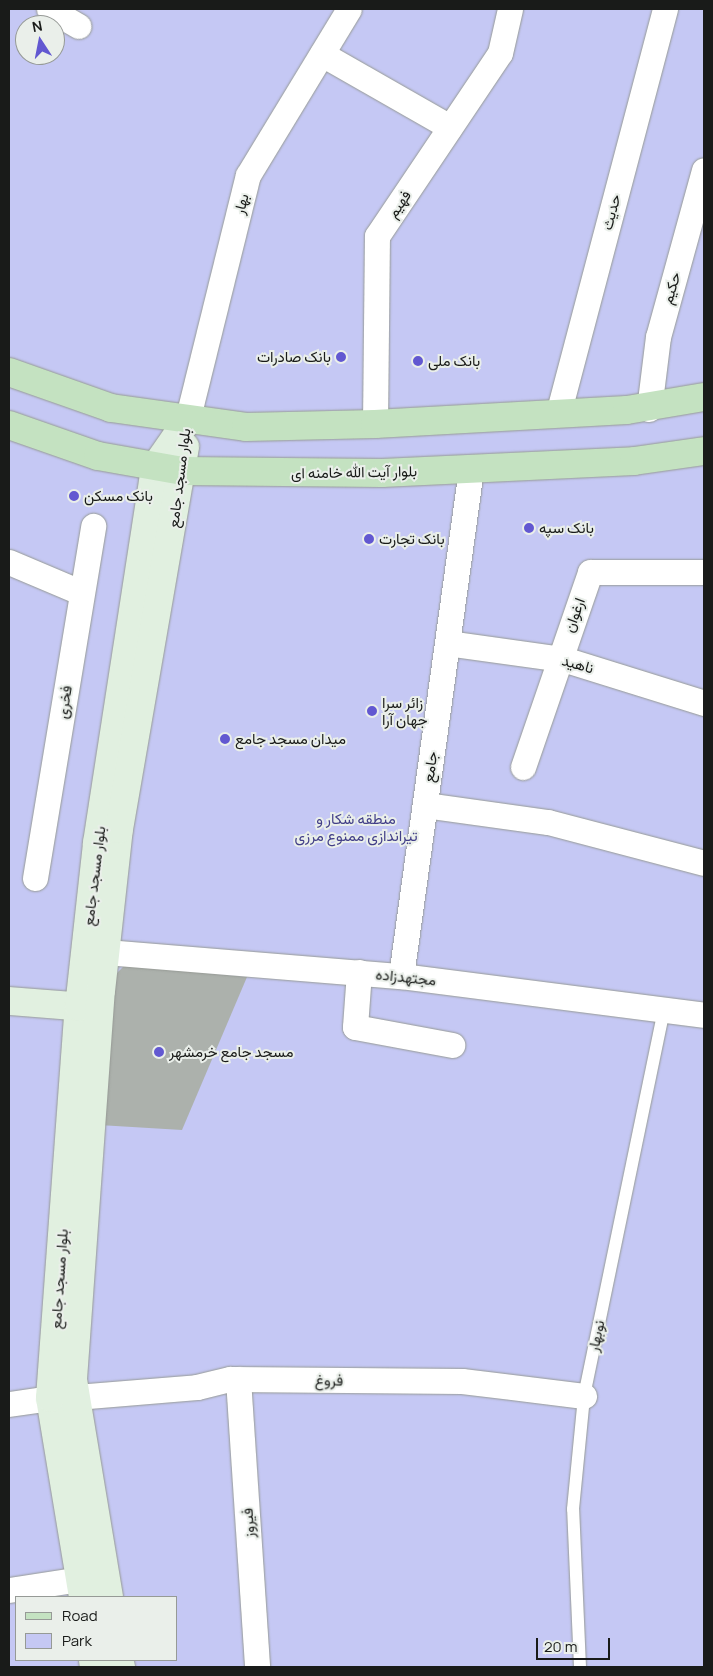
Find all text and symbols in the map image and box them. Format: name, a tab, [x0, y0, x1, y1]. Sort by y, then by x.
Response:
north arrow	[15, 15, 65, 65]
text: N	[30, 15, 44, 36]
street label: فهیم	[383, 187, 415, 221]
street label: بهار	[230, 192, 252, 216]
street label: حدیث	[598, 192, 624, 232]
street label: حکیم	[658, 270, 684, 306]
place label: بانک صادرات	[257, 348, 331, 366]
marker: بانک صادرات	[335, 351, 347, 363]
place label: بانک ملی	[428, 352, 480, 370]
marker: بانک ملی	[412, 355, 424, 367]
street label: بلوار مسجد جامع	[164, 427, 194, 529]
street label: بلوار آیت الله خامنه ای	[291, 462, 417, 482]
place label: بانک مسکن	[84, 487, 153, 505]
marker: بانک مسکن	[68, 490, 80, 502]
place label: بانک سپه	[539, 519, 594, 537]
marker: بانک سپه	[523, 522, 535, 534]
place label: بانک تجارت	[379, 530, 445, 548]
marker: بانک تجارت	[363, 533, 375, 545]
street label: ارغوان	[559, 595, 589, 635]
street label: ناهید	[560, 651, 596, 677]
street label: فخری	[52, 684, 76, 720]
place label: زائر سرا جهان آرا	[382, 693, 428, 728]
marker: زائر سرا جهان آرا	[366, 705, 378, 717]
place label: میدان مسجد جامع	[235, 730, 346, 748]
marker: میدان مسجد جامع	[219, 733, 231, 745]
street label: جامع	[419, 750, 441, 784]
park label: منطقه شکار و تیراندازی ممنوع مرزی	[294, 809, 418, 844]
street label: بلوار مسجد جامع	[79, 825, 109, 927]
street label: مجتهدزاده	[375, 965, 437, 989]
place label: مسجد جامع خرمشهر	[169, 1043, 293, 1061]
marker: مسجد جامع خرمشهر	[153, 1046, 165, 1058]
street label: بلوار مسجد جامع	[47, 1228, 71, 1330]
street label: نوبهار	[584, 1319, 608, 1353]
street label: فروغ	[315, 1371, 343, 1389]
street label: فیروز	[238, 1507, 258, 1539]
legend	[15, 1596, 178, 1661]
text: Road	[62, 1605, 98, 1626]
scale bar	[538, 1628, 612, 1660]
text: Park	[62, 1630, 92, 1651]
text: 20 m	[544, 1636, 577, 1657]

